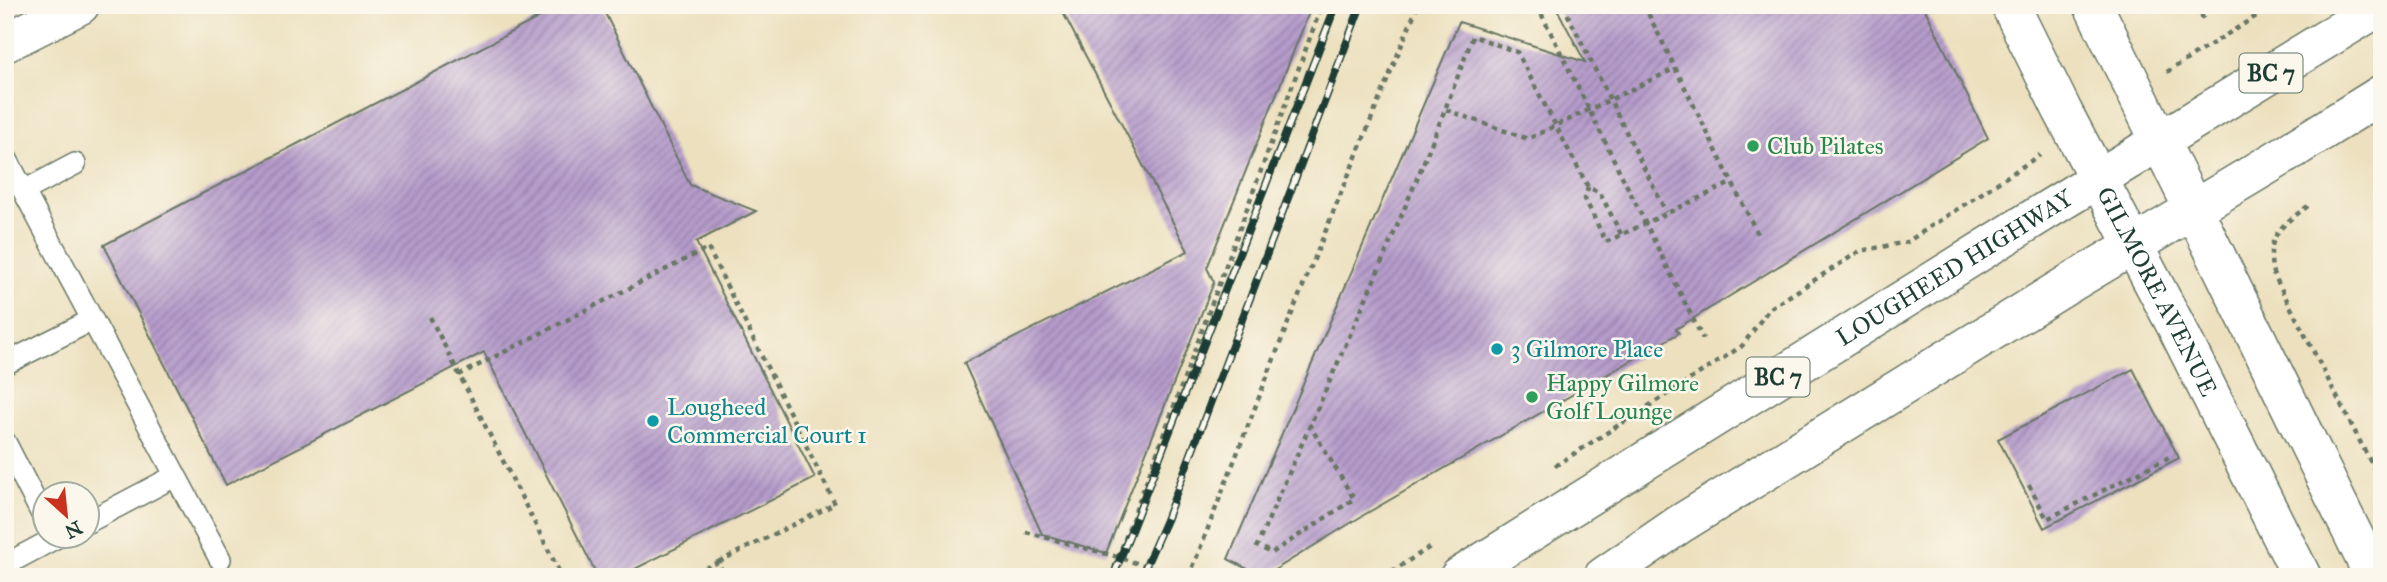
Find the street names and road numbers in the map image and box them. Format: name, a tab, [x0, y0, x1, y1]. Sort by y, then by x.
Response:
road number: BC 7	[2240, 54, 2302, 92]
street label: GILMORE AVENUE	[2090, 182, 2224, 401]
street label: LOUGHEED HIGHWAY	[1831, 183, 2079, 353]
road number: BC 7	[1746, 358, 1810, 396]

